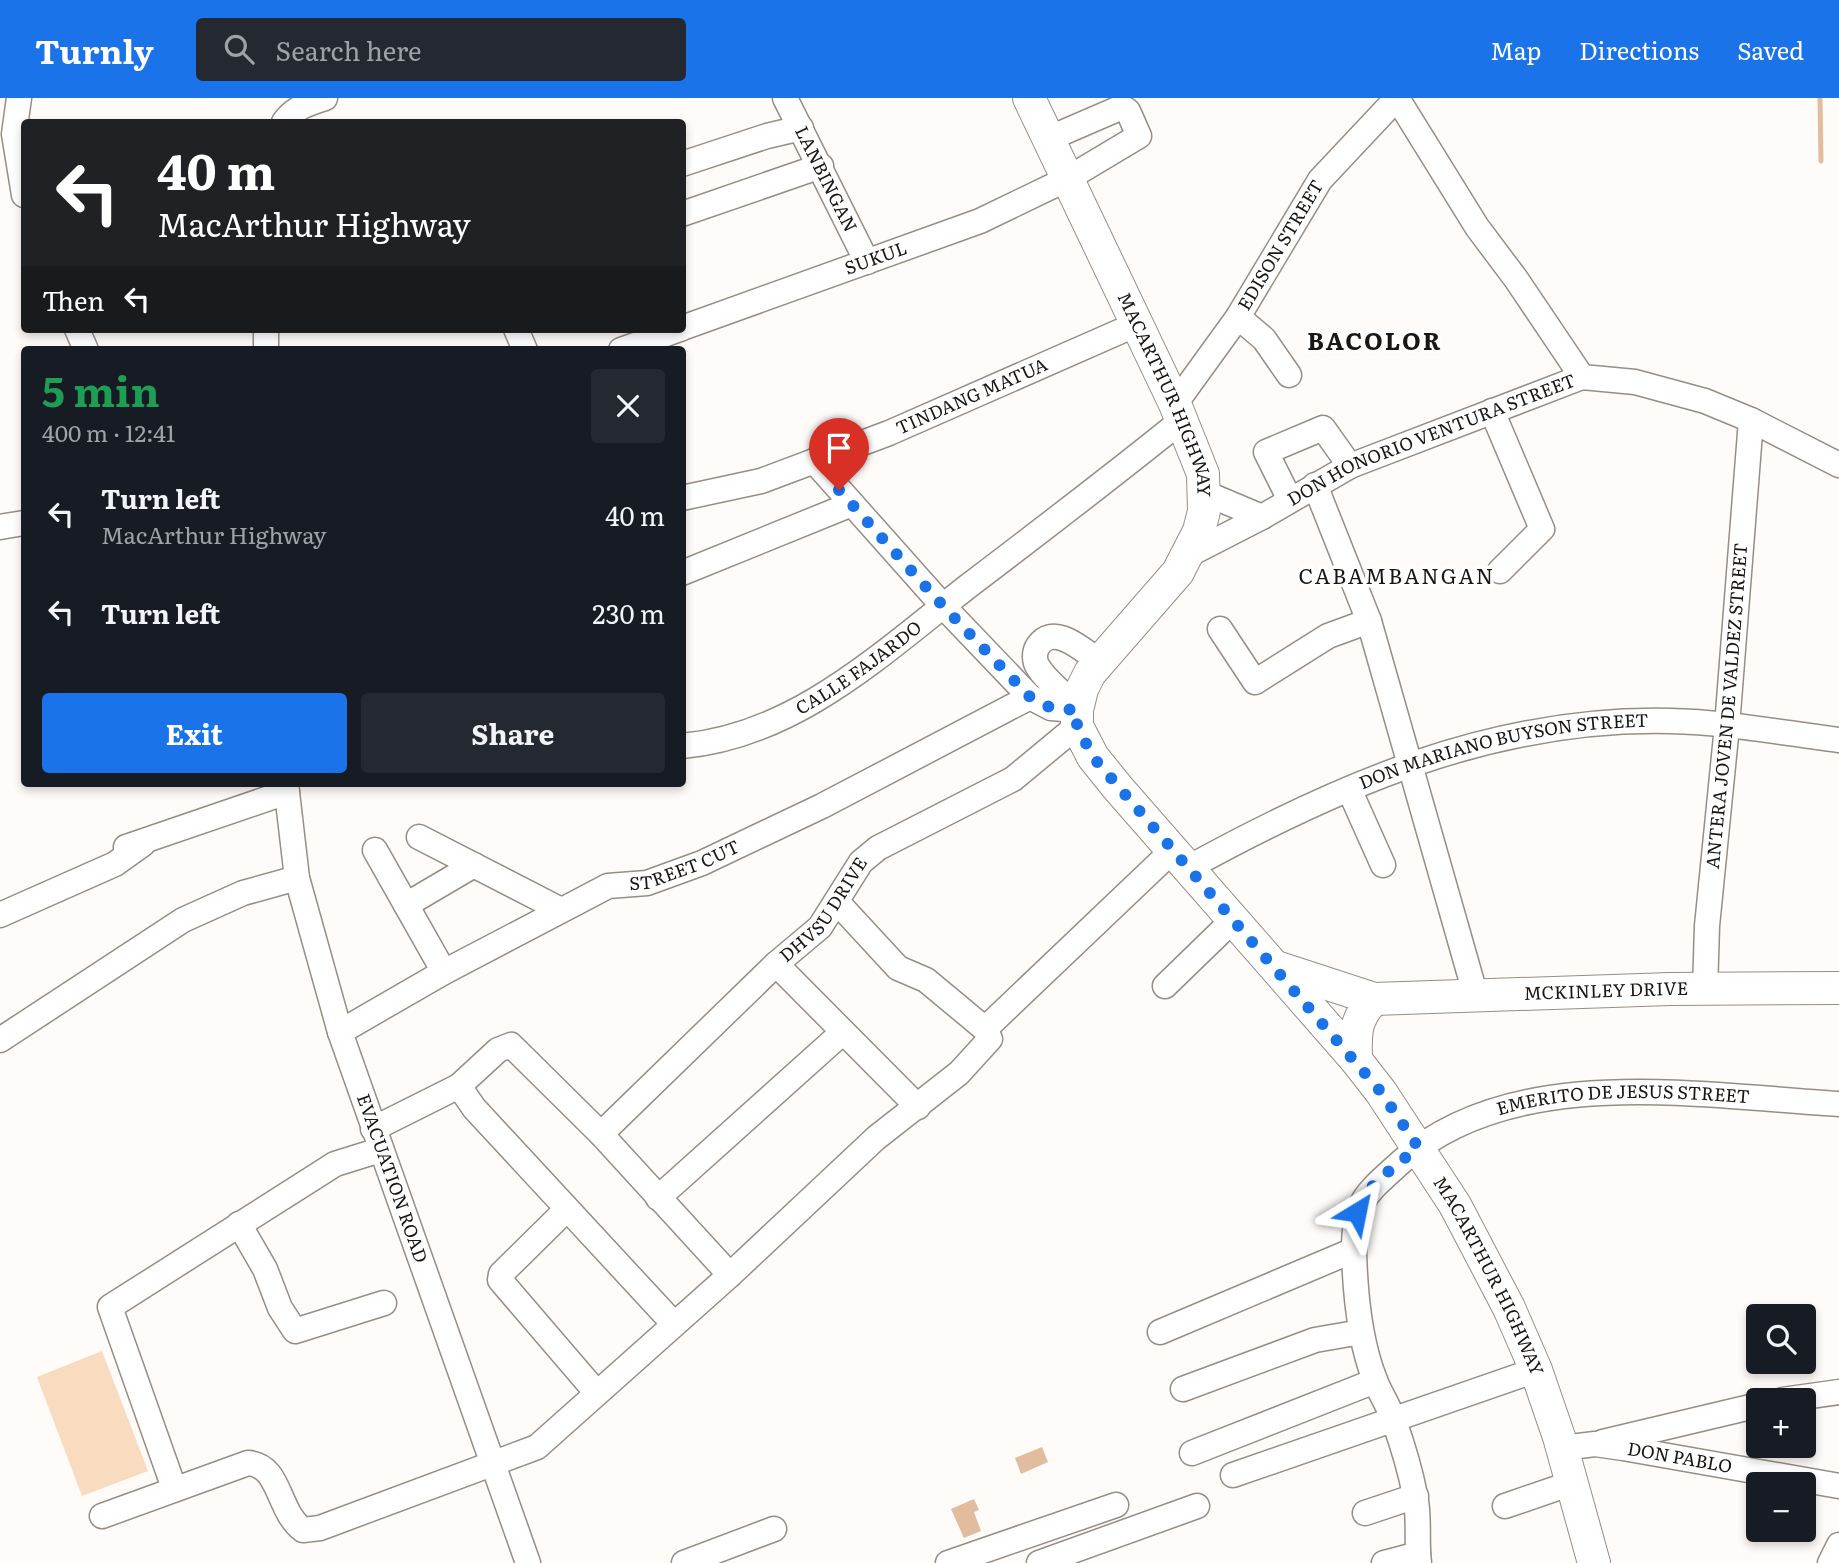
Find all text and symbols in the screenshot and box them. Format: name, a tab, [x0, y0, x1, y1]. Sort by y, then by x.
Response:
search box	[196, 18, 686, 81]
text: Turnly	[35, 25, 154, 74]
icon: search	[220, 30, 258, 68]
text: Search here	[276, 30, 421, 69]
text: Map	[1490, 32, 1541, 67]
text: Directions	[1579, 32, 1699, 67]
text: Saved	[1737, 32, 1804, 67]
street label: LANBINGAN	[789, 121, 865, 236]
text: 40 m	[157, 132, 275, 205]
icon: left	[42, 147, 133, 238]
street label: EDISON STREET	[1230, 174, 1329, 315]
text: MacArthur Highway	[157, 199, 471, 247]
street label: SUKUL	[840, 233, 910, 281]
text: Then	[42, 280, 104, 319]
icon: left	[118, 280, 156, 318]
street label: MACARTHUR HIGHWAY	[1111, 287, 1219, 497]
district label: BACOLOR	[1307, 322, 1443, 357]
street label: TINDANG MATUA	[891, 350, 1051, 440]
text: 5 min	[42, 358, 160, 420]
street label: DON HONORIO VENTURA STREET	[1281, 366, 1579, 512]
button: close	[591, 369, 665, 443]
text: 400 m · 12:41	[42, 415, 175, 449]
pin	[809, 418, 869, 490]
icon: arrive	[820, 429, 858, 467]
text: Turn left	[101, 478, 220, 517]
icon: left	[42, 495, 80, 533]
text: 40 m	[605, 495, 665, 534]
text: MacArthur Highway	[101, 517, 327, 551]
street label: ANTERA JOVEN DE VALDEZ STREET	[1698, 542, 1753, 870]
district label: CABAMBANGAN	[1299, 559, 1495, 590]
icon: left	[42, 593, 80, 631]
text: Turn left	[101, 593, 220, 632]
text: 230 m	[592, 593, 665, 632]
street label: CALLE FAJARDO	[790, 613, 927, 721]
button: Exit	[42, 693, 347, 773]
button: Share	[361, 693, 665, 773]
street label: DON MARIANO BUYSON STREET	[1354, 706, 1649, 795]
street label: STREET CUT	[628, 832, 744, 896]
street label: DHVSU DRIVE	[773, 851, 873, 968]
street label: MCKINLEY DRIVE	[1523, 974, 1688, 1006]
street label: EMERITO DE JESUS STREET	[1493, 1077, 1751, 1121]
street label: EVACUATION ROAD	[351, 1090, 436, 1266]
street label: MACARTHUR HIGHWAY	[1428, 1170, 1552, 1379]
position arrow	[1320, 1175, 1394, 1249]
map controls	[1746, 1304, 1816, 1542]
button: search	[1746, 1304, 1816, 1374]
button: +	[1746, 1388, 1816, 1458]
street label: DON PABLO	[1625, 1434, 1734, 1479]
button: −	[1746, 1472, 1816, 1542]

